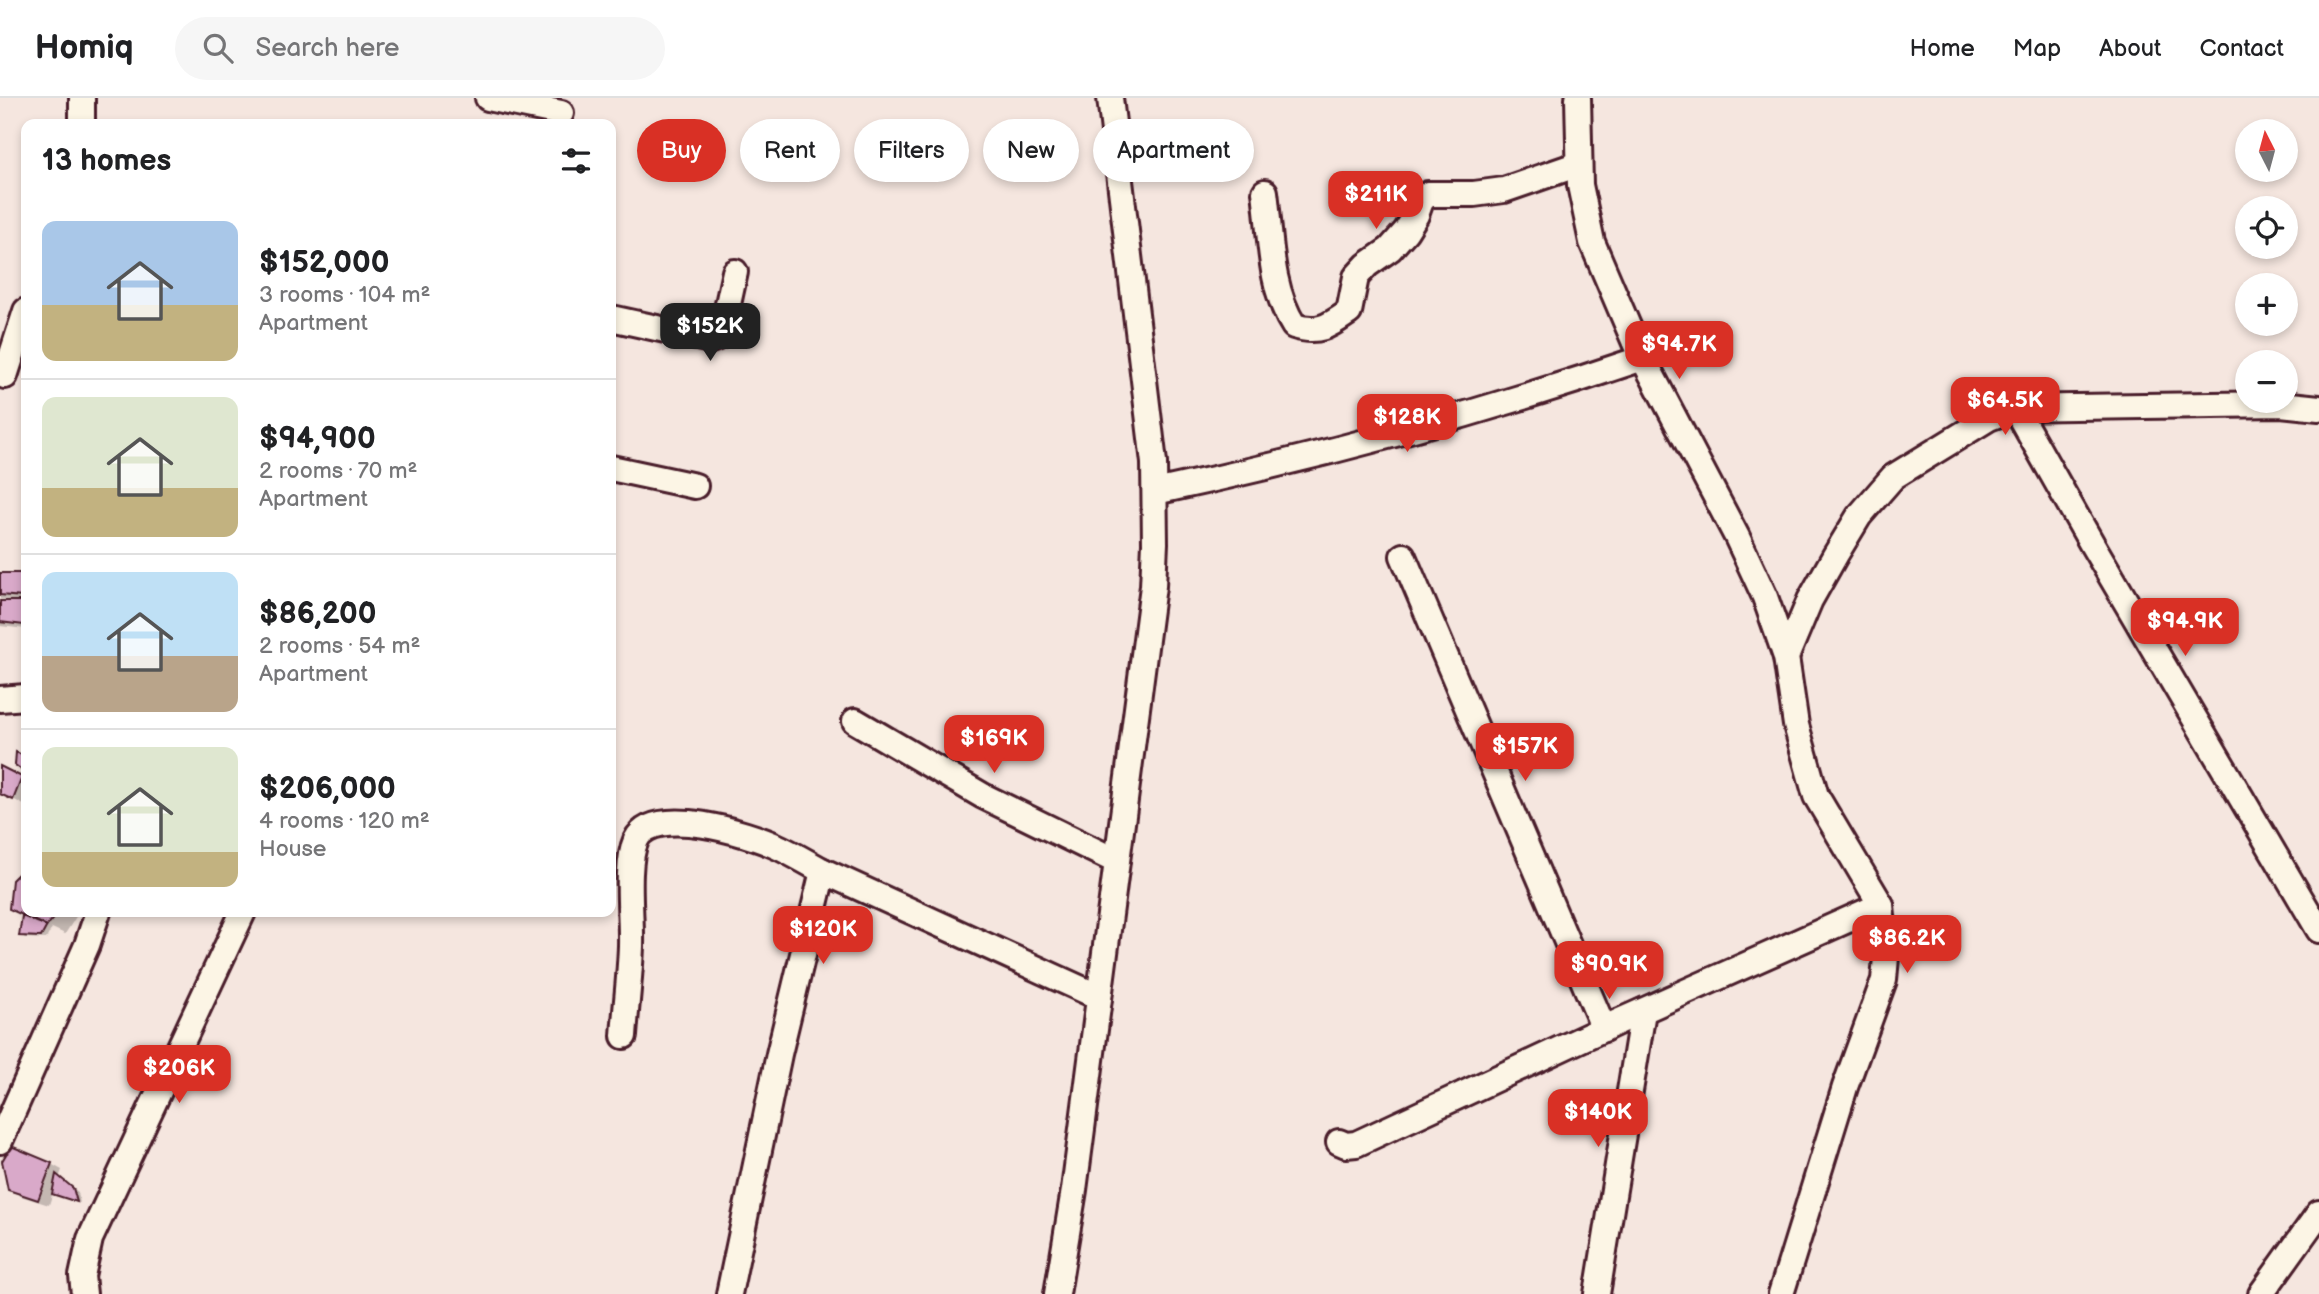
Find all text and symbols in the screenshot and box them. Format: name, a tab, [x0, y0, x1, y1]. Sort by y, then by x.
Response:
search box	[175, 17, 665, 80]
text: Homiq	[35, 28, 133, 68]
icon: search	[199, 29, 237, 67]
text: Search here	[255, 33, 400, 64]
text: Home	[1910, 34, 1975, 63]
text: Map	[2013, 34, 2061, 63]
text: About	[2099, 34, 2161, 63]
text: Contact	[2199, 34, 2284, 63]
chip: Buy	[637, 119, 726, 182]
chip: Rent	[740, 119, 840, 182]
chip: Filters	[854, 119, 969, 182]
chip: New	[983, 119, 1079, 182]
chip: Apartment	[1093, 119, 1254, 182]
north arrow	[2235, 119, 2298, 182]
map controls	[2235, 119, 2298, 413]
icon: filters	[557, 142, 595, 180]
text: 13 homes	[42, 143, 171, 179]
pin: $211K	[1327, 172, 1425, 231]
text: $211K	[1344, 180, 1408, 208]
button: locate	[2235, 196, 2298, 259]
text: $152,000	[259, 245, 389, 281]
icon: home	[98, 249, 182, 333]
button: +	[2235, 273, 2298, 336]
text: 3 rooms · 104 m²	[259, 281, 430, 309]
pin: $152K	[661, 303, 759, 363]
text: Apartment	[259, 309, 368, 337]
text: $152K	[676, 312, 744, 340]
pin: $94.7K	[1622, 322, 1736, 381]
text: $94.7K	[1641, 330, 1717, 358]
button: −	[2235, 350, 2298, 413]
pin: $64.5K	[1948, 378, 2062, 437]
text: $64.5K	[1967, 386, 2043, 414]
pin: $128K	[1358, 394, 1456, 454]
text: $128K	[1373, 403, 1441, 431]
text: $94,900	[259, 421, 376, 457]
icon: home	[98, 425, 182, 509]
text: 2 rooms · 70 m²	[259, 457, 418, 485]
text: Apartment	[259, 485, 368, 513]
text: $86,200	[259, 596, 376, 632]
pin: $94.9K	[2128, 598, 2242, 658]
icon: home	[98, 600, 182, 684]
text: $94.9K	[2147, 607, 2223, 635]
text: 2 rooms · 54 m²	[259, 632, 421, 660]
text: Apartment	[259, 660, 368, 688]
pin: $169K	[945, 716, 1043, 775]
text: $169K	[960, 724, 1028, 752]
pin: $157K	[1476, 724, 1574, 783]
text: $157K	[1492, 732, 1558, 760]
text: $206,000	[259, 771, 396, 807]
icon: home	[98, 775, 182, 859]
text: 4 rooms · 120 m²	[259, 807, 430, 835]
text: House	[259, 835, 326, 863]
pin: $120K	[774, 906, 872, 966]
text: $120K	[789, 915, 857, 943]
pin: $86.2K	[1850, 916, 1964, 975]
text: $86.2K	[1868, 924, 1946, 952]
pin: $90.9K	[1552, 942, 1666, 1001]
text: $90.9K	[1570, 950, 1648, 978]
pin: $206K	[130, 1046, 228, 1105]
text: $206K	[143, 1054, 215, 1082]
pin: $140K	[1549, 1090, 1647, 1149]
text: $140K	[1564, 1098, 1632, 1126]

